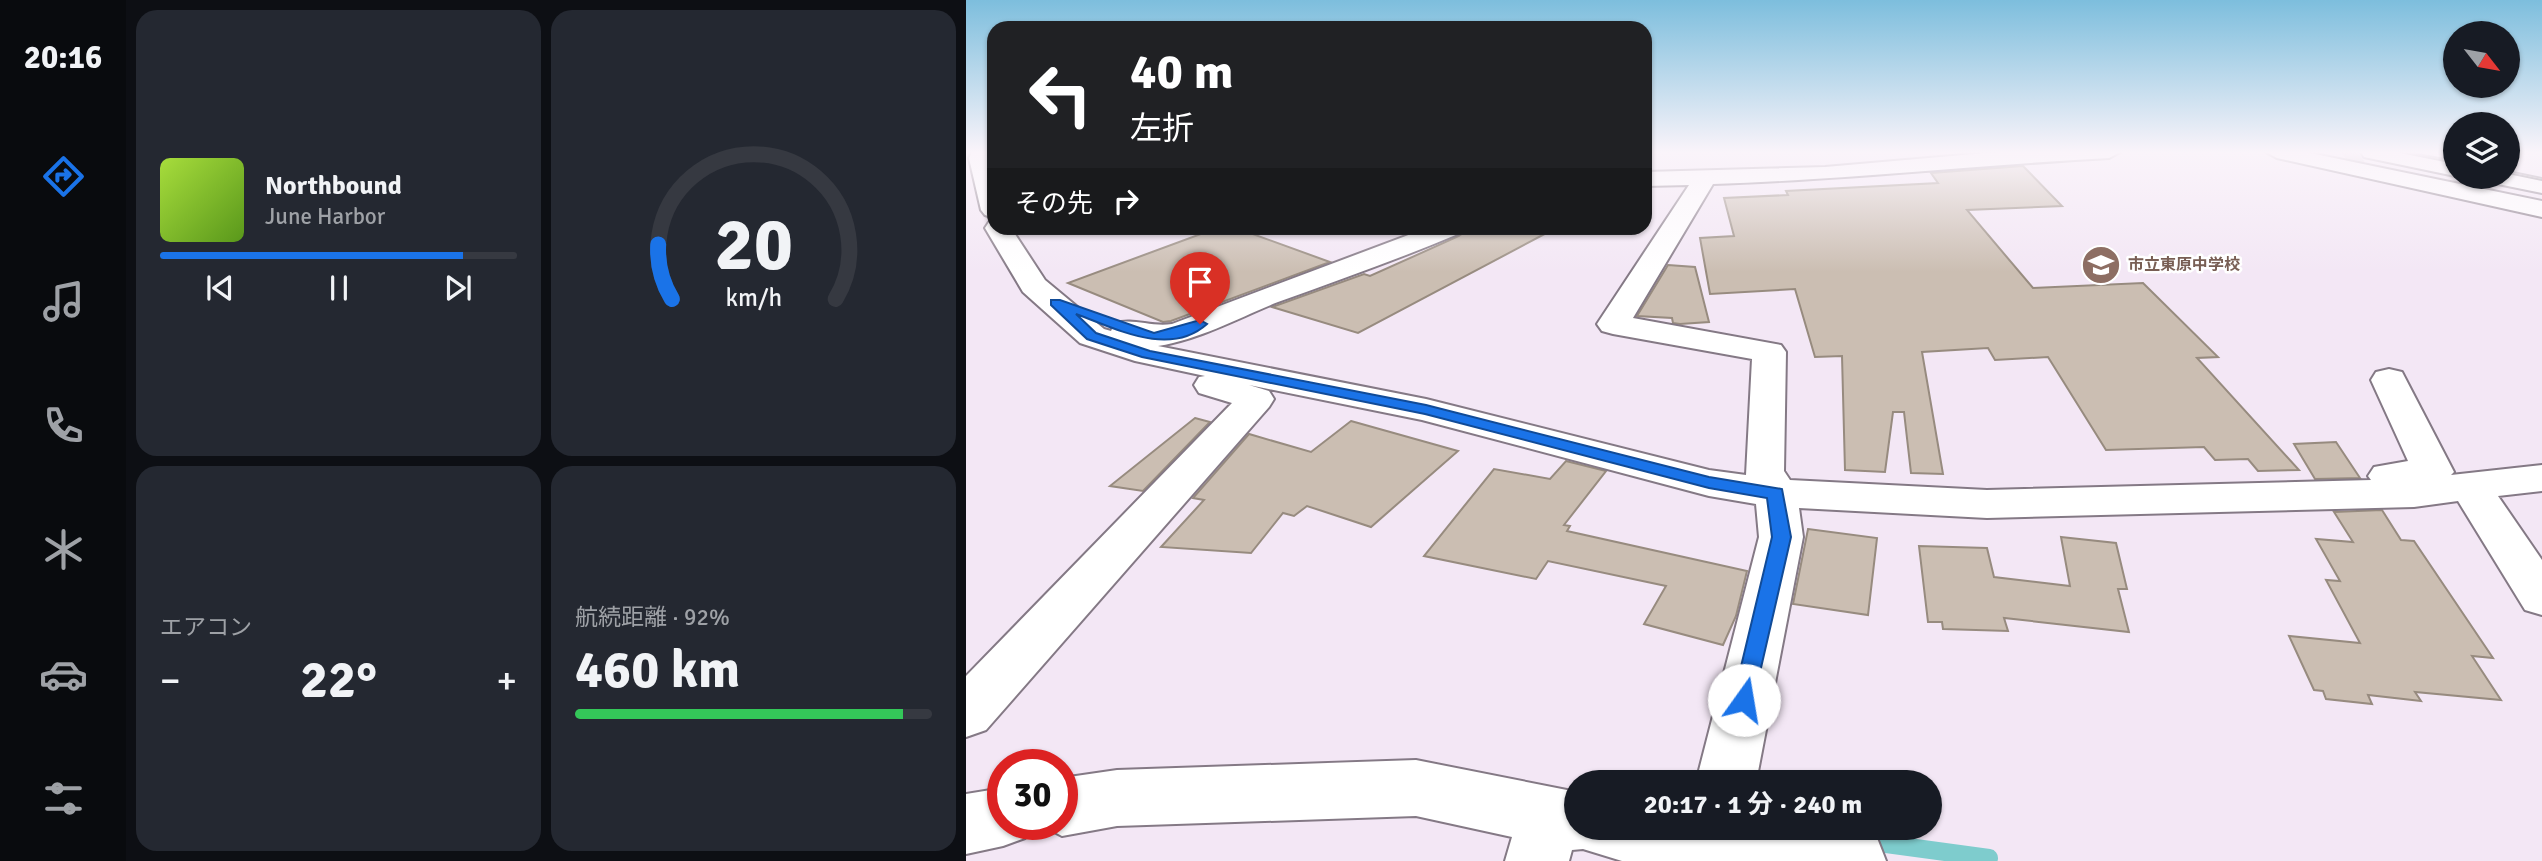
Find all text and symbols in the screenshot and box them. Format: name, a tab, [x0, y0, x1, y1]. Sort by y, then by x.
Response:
north arrow	[2443, 21, 2520, 98]
map controls	[2443, 21, 2520, 189]
text: 20:16	[24, 38, 102, 77]
text: 40 m	[1130, 42, 1233, 102]
icon: left	[1015, 49, 1106, 140]
text: 左折	[1130, 109, 1194, 148]
button: layers	[2443, 112, 2520, 189]
icon: directions	[39, 152, 88, 201]
text: Northbound	[265, 170, 402, 202]
icon: right	[1107, 182, 1145, 220]
text: その先	[1015, 188, 1093, 220]
text: 20	[714, 201, 793, 290]
text: June Harbor	[265, 202, 385, 231]
school or university icon: 市立東原中学校	[2080, 244, 2122, 286]
pin	[1170, 252, 1230, 324]
place label: 市立東原中学校	[2128, 255, 2240, 275]
icon: arrive	[1181, 263, 1219, 301]
icon: previous	[201, 269, 239, 307]
icon: pause	[320, 269, 358, 307]
icon: next	[439, 269, 477, 307]
icon: music	[39, 277, 88, 326]
text: km/h	[725, 282, 782, 313]
icon: phone	[39, 401, 88, 450]
icon: climate	[39, 525, 88, 574]
text: 航続距離 · 92%	[575, 603, 730, 632]
text: エアコン	[160, 613, 252, 642]
text: 460 km	[575, 638, 740, 702]
text: 22°	[300, 648, 377, 712]
icon: car	[39, 650, 88, 699]
text: −	[160, 657, 181, 704]
text: +	[496, 657, 517, 704]
position arrow	[1707, 663, 1781, 737]
speed limit sign: 30	[987, 749, 1078, 840]
icon: filters	[39, 774, 88, 823]
text: 20:17 · 1 分 · 240 m	[1644, 789, 1862, 821]

